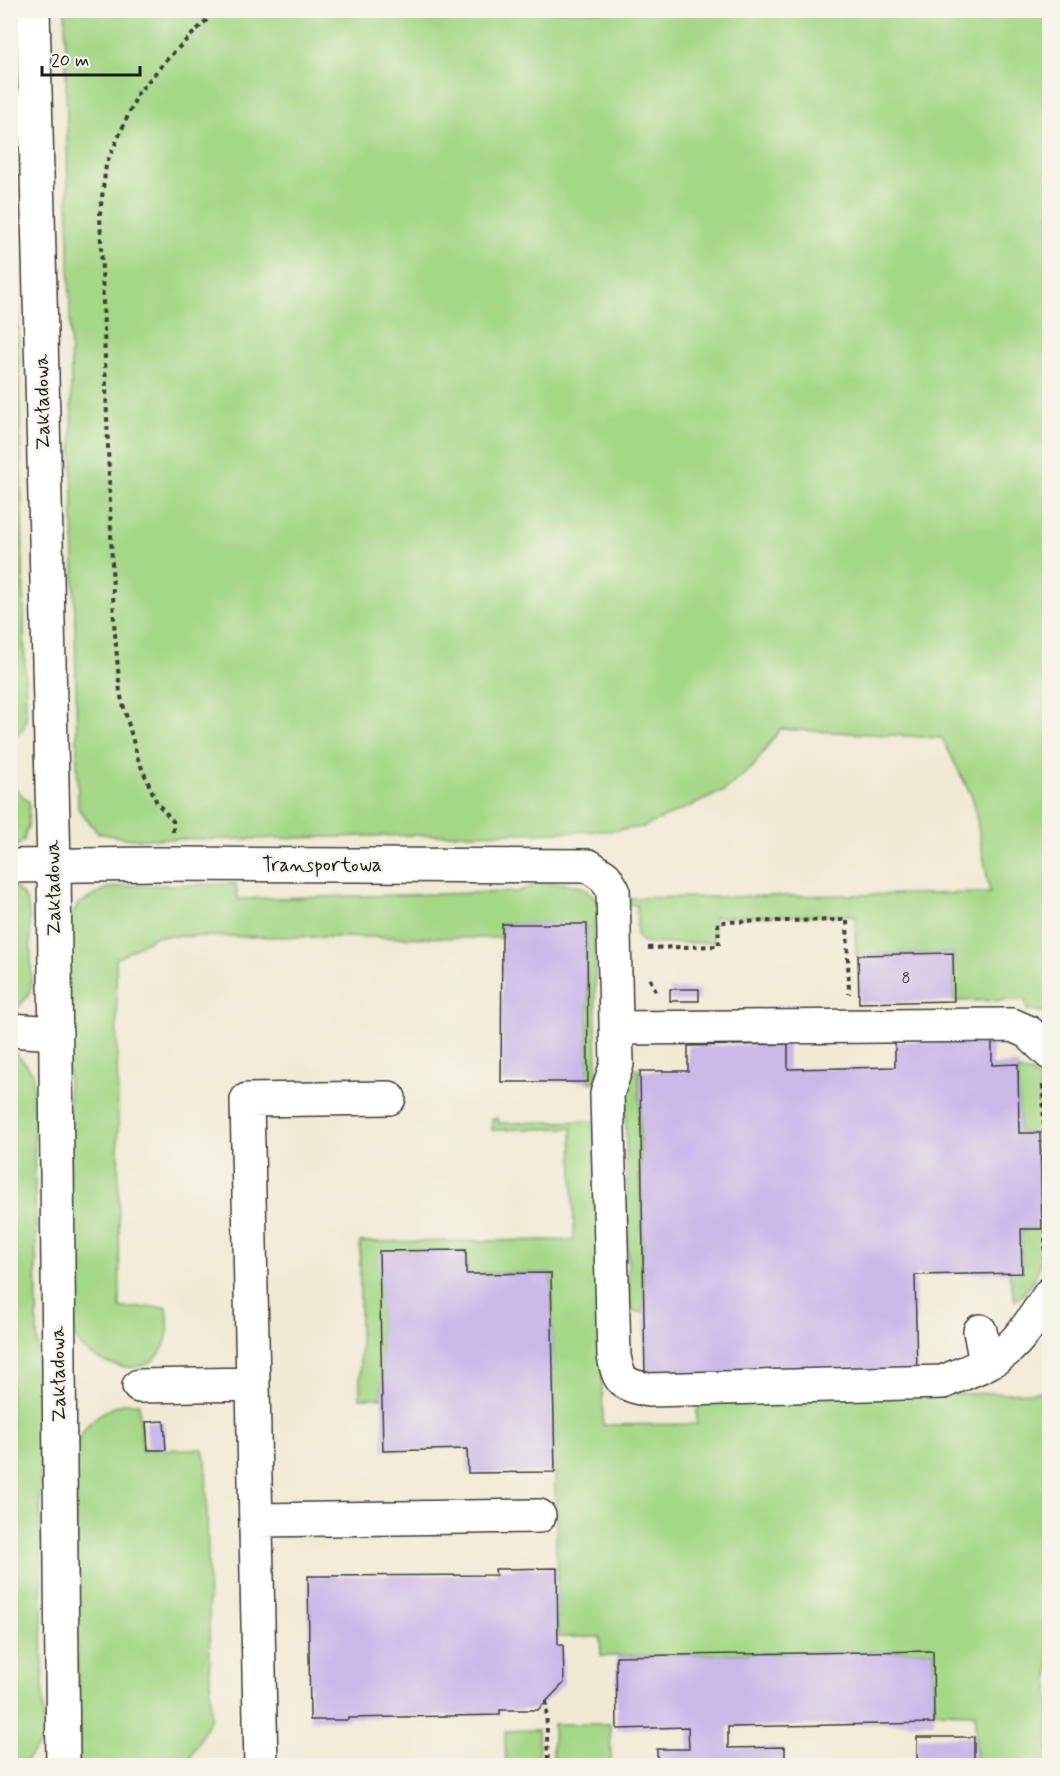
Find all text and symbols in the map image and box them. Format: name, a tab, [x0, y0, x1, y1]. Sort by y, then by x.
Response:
scale bar	[42, 39, 140, 77]
text: 20 m	[51, 49, 89, 73]
street label: Zakładowa	[29, 353, 57, 450]
street label: Zakładowa	[40, 839, 68, 936]
street label: Transportowa	[262, 852, 382, 879]
house number: 8	[901, 968, 911, 989]
street label: Zakładowa	[45, 1325, 73, 1422]

